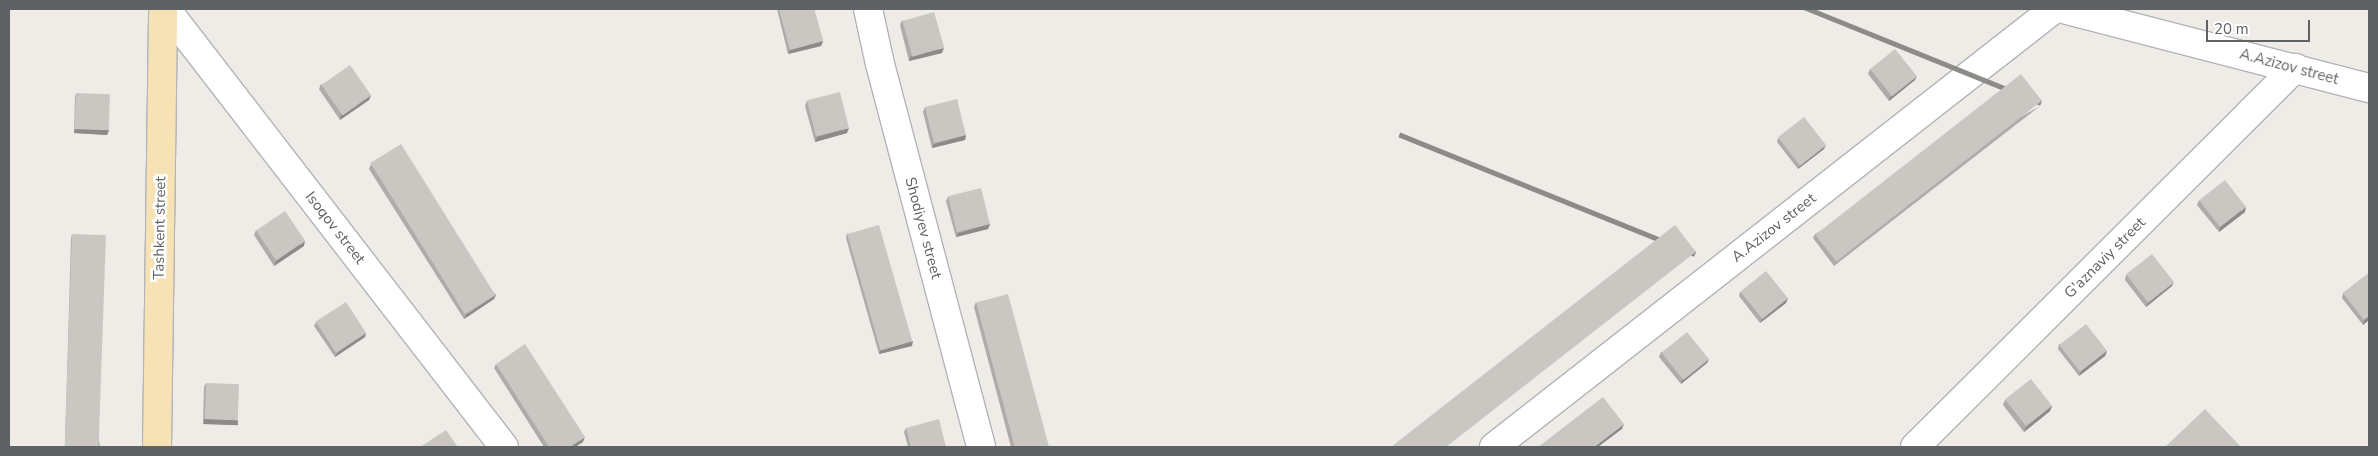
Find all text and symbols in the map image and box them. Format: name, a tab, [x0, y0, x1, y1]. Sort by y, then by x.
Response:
scale bar	[2208, 10, 2312, 42]
text: 20 m	[2214, 19, 2249, 39]
street label: A.Azizov street	[2238, 45, 2340, 89]
street label: Shodiyev street	[901, 175, 945, 281]
street label: Tashkent street	[150, 176, 170, 280]
street label: Isoqov street	[301, 188, 369, 268]
street label: A.Azizov street	[1728, 190, 1820, 266]
street label: G'aznaviy street	[2061, 214, 2149, 302]

